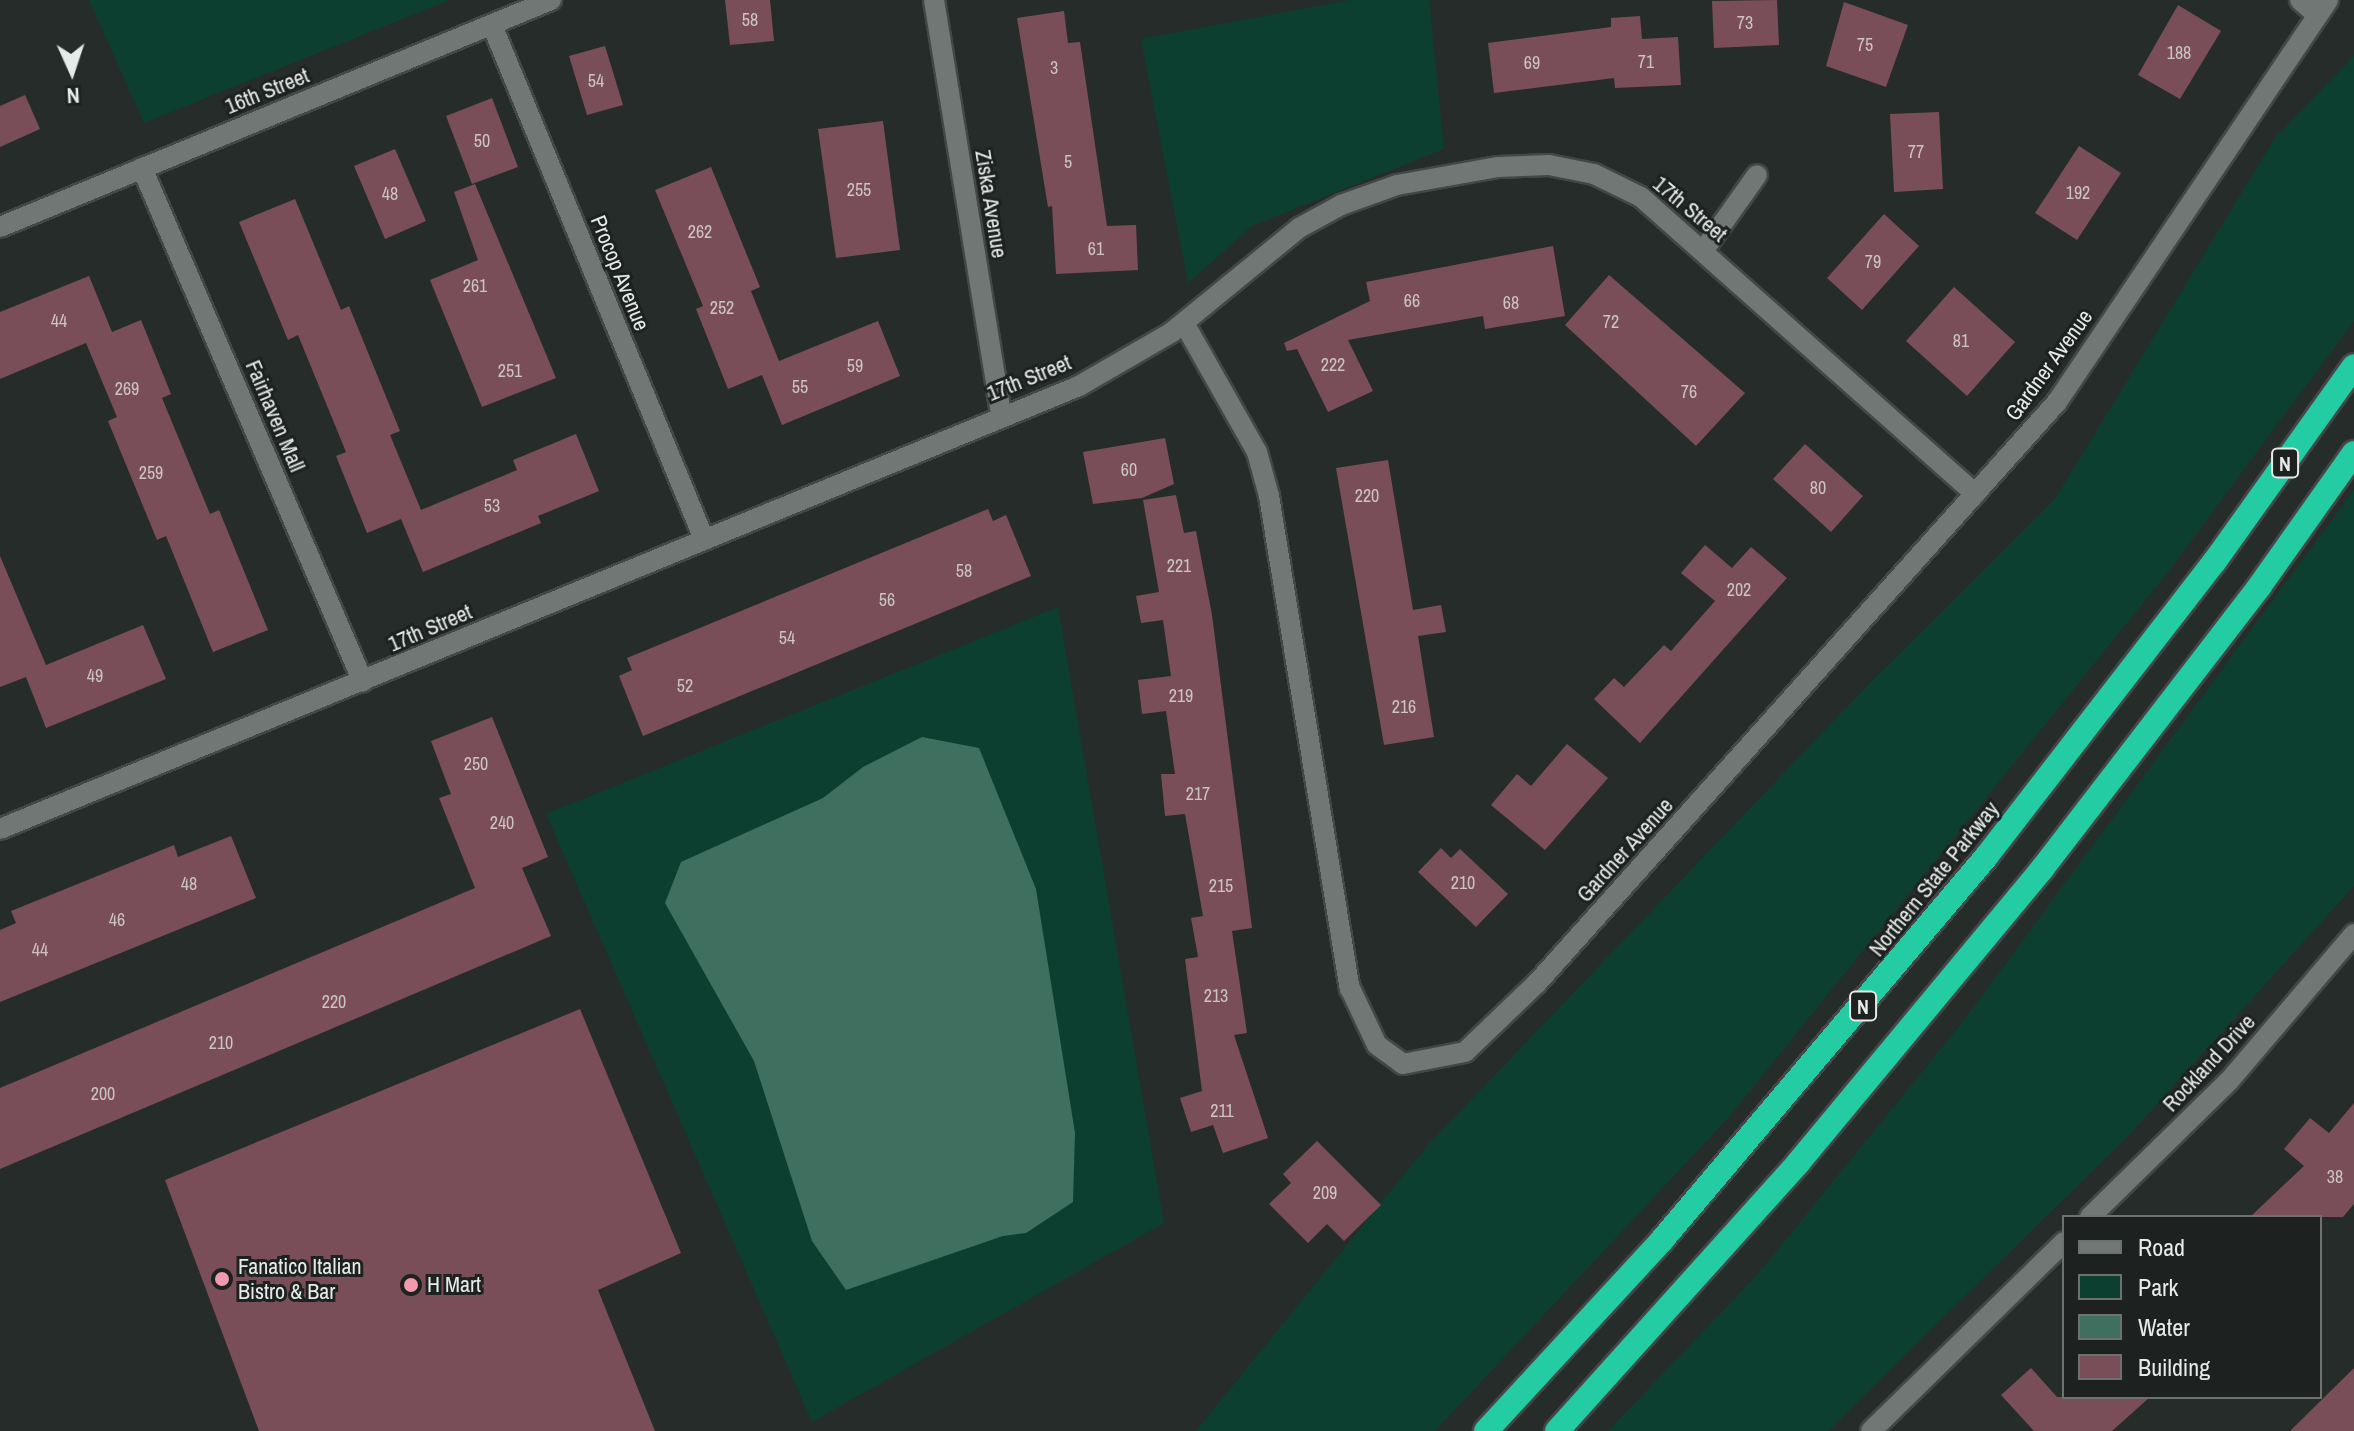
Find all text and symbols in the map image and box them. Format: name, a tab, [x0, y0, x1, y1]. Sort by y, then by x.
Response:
house number: 58	[742, 9, 758, 31]
house number: 73	[1737, 12, 1753, 34]
north arrow	[32, 32, 112, 112]
house number: 75	[1857, 34, 1873, 56]
house number: 188	[2167, 42, 2191, 64]
house number: 71	[1638, 51, 1654, 73]
house number: 69	[1524, 52, 1540, 74]
house number: 3	[1050, 57, 1058, 79]
street label: 16th Street	[221, 62, 313, 120]
house number: 54	[588, 70, 604, 92]
text: N	[66, 81, 81, 111]
house number: 50	[474, 130, 490, 152]
house number: 77	[1908, 141, 1924, 163]
street label: Ziska Avenue	[969, 148, 1013, 260]
house number: 5	[1064, 151, 1072, 173]
street label: 17th Street	[1648, 171, 1732, 247]
house number: 255	[847, 179, 871, 201]
house number: 192	[2066, 182, 2090, 204]
house number: 48	[382, 183, 398, 205]
street label: Procop Avenue	[585, 211, 655, 335]
house number: 262	[688, 221, 712, 243]
house number: 61	[1088, 238, 1104, 260]
house number: 79	[1865, 251, 1881, 273]
house number: 261	[463, 275, 487, 297]
house number: 66	[1404, 290, 1420, 312]
house number: 68	[1503, 292, 1519, 314]
house number: 252	[710, 297, 734, 319]
street label: Gardner Avenue	[2000, 304, 2098, 426]
house number: 44	[51, 310, 67, 332]
house number: 72	[1603, 311, 1619, 333]
house number: 81	[1953, 330, 1969, 352]
street label: 17th Street	[983, 349, 1075, 407]
house number: 222	[1321, 354, 1345, 376]
house number: 59	[847, 355, 863, 377]
street label: Fairhaven Mall	[240, 356, 310, 476]
house number: 251	[498, 360, 522, 382]
house number: 55	[792, 376, 808, 398]
house number: 269	[115, 378, 139, 400]
house number: 76	[1681, 381, 1697, 403]
road number: N	[2271, 447, 2299, 479]
house number: 60	[1121, 459, 1137, 481]
house number: 259	[139, 462, 163, 484]
house number: 80	[1810, 477, 1826, 499]
house number: 220	[1355, 485, 1379, 507]
house number: 53	[484, 495, 500, 517]
house number: 221	[1167, 555, 1191, 577]
house number: 58	[956, 560, 972, 582]
house number: 202	[1727, 579, 1751, 601]
house number: 56	[879, 589, 895, 611]
street label: 17th Street	[384, 599, 476, 657]
house number: 54	[779, 627, 795, 649]
house number: 49	[87, 665, 103, 687]
house number: 52	[677, 675, 693, 697]
house number: 219	[1169, 685, 1193, 707]
house number: 216	[1392, 696, 1416, 718]
house number: 250	[464, 753, 488, 775]
house number: 217	[1186, 783, 1210, 805]
street label: Gardner Avenue	[1571, 792, 1679, 908]
street label: Northern State Parkway	[1863, 796, 2005, 962]
house number: 240	[490, 812, 514, 834]
house number: 210	[1451, 872, 1475, 894]
house number: 48	[181, 873, 197, 895]
house number: 215	[1209, 875, 1233, 897]
house number: 46	[109, 909, 125, 931]
house number: 44	[32, 939, 48, 961]
house number: 213	[1204, 985, 1228, 1007]
road number: N	[1849, 990, 1877, 1022]
house number: 220	[322, 991, 346, 1013]
street label: Rockland Drive	[2157, 1009, 2261, 1117]
house number: 210	[209, 1032, 233, 1054]
house number: 200	[91, 1083, 115, 1105]
house number: 211	[1210, 1100, 1234, 1122]
house number: 38	[2327, 1166, 2343, 1188]
house number: 209	[1313, 1182, 1337, 1204]
legend	[2062, 1215, 2322, 1399]
text: Road	[2138, 1231, 2185, 1263]
place label: Fanatico Italian Bistro & Bar	[238, 1253, 361, 1304]
marker: Fanatico Italian Bistro & Bar	[213, 1270, 231, 1288]
text: Park	[2138, 1271, 2178, 1303]
place label: H Mart	[427, 1272, 481, 1298]
marker: H Mart	[402, 1276, 420, 1294]
text: Water	[2138, 1311, 2190, 1343]
text: Building	[2138, 1351, 2210, 1383]

